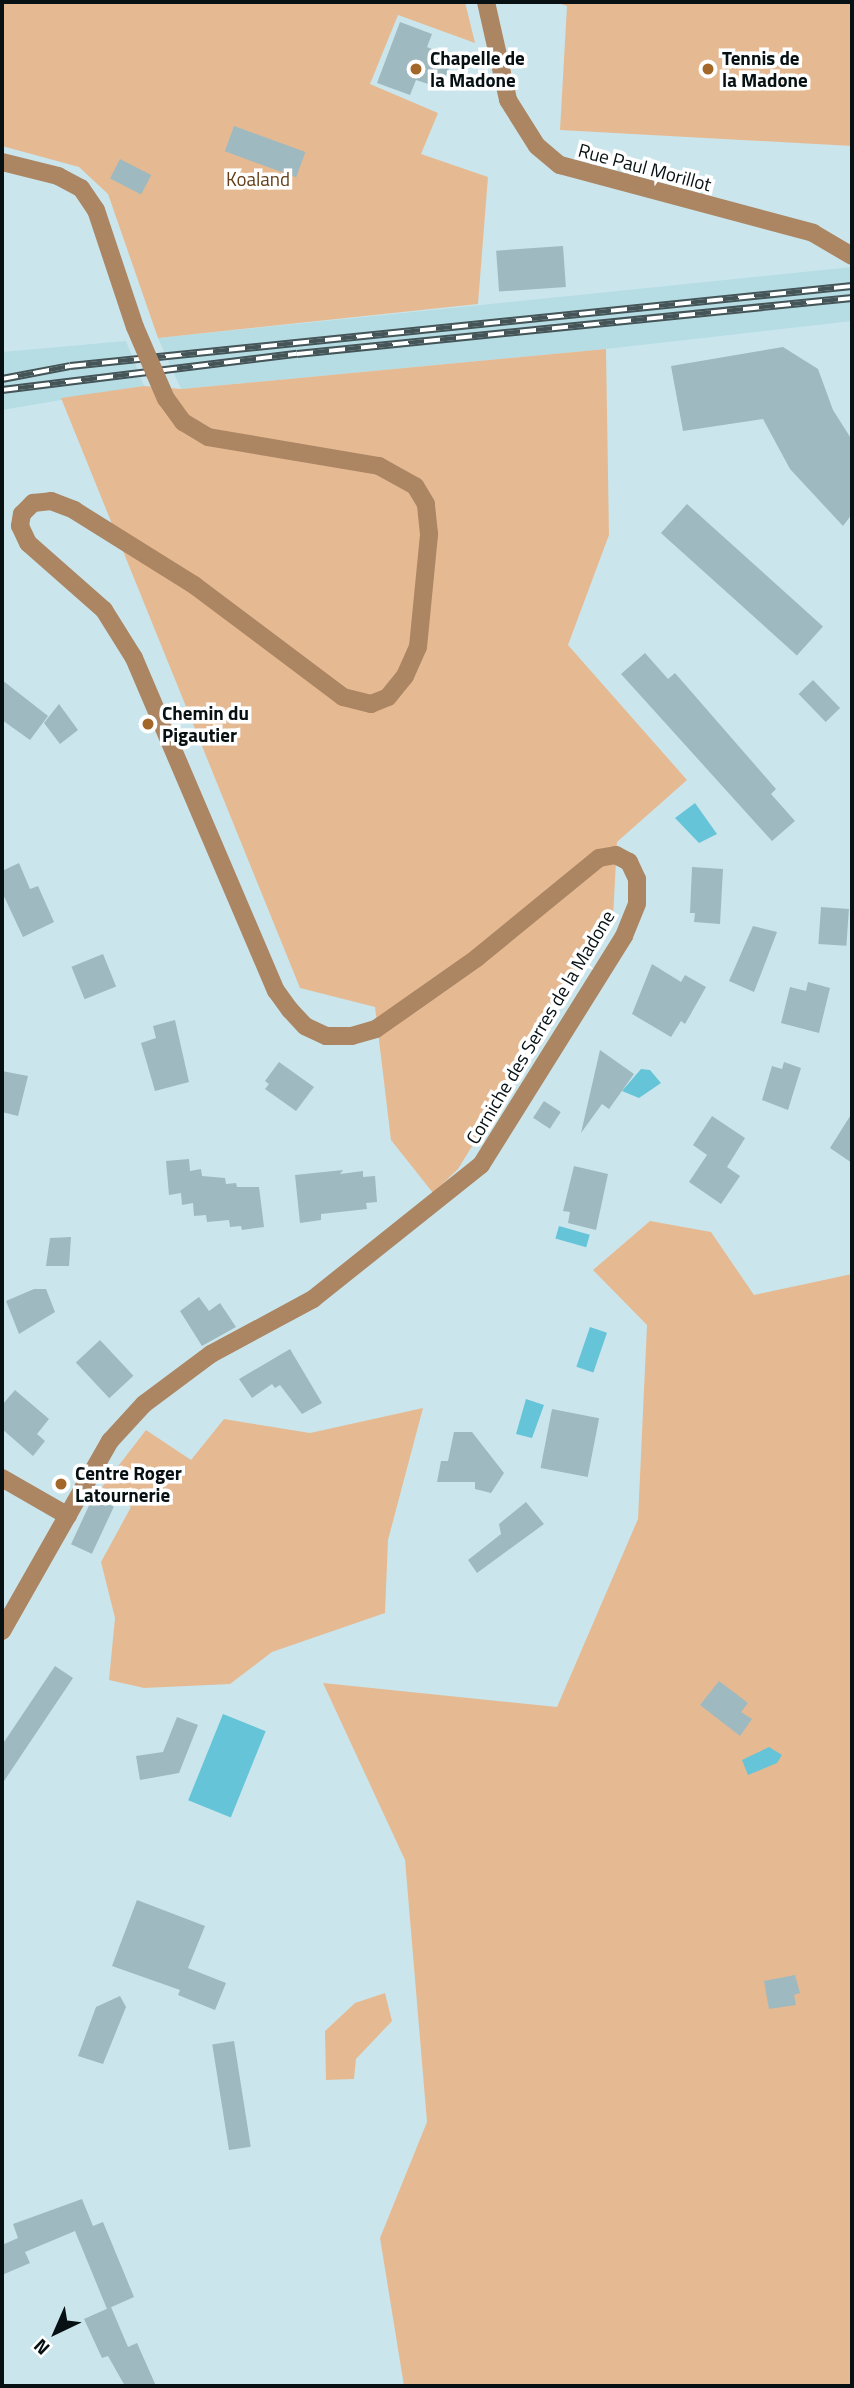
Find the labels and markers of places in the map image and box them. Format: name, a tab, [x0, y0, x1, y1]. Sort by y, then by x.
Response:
place label: Chapelle de la Madone	[430, 47, 525, 91]
place label: Tennis de la Madone	[722, 47, 808, 91]
marker: Chapelle de la Madone	[408, 61, 424, 77]
marker: Tennis de la Madone	[700, 61, 716, 77]
place label: Chemin du Pigautier	[162, 702, 249, 746]
marker: Chemin du Pigautier	[140, 716, 156, 732]
place label: Centre Roger Latournerie	[75, 1462, 182, 1506]
marker: Centre Roger Latournerie	[53, 1476, 69, 1492]

